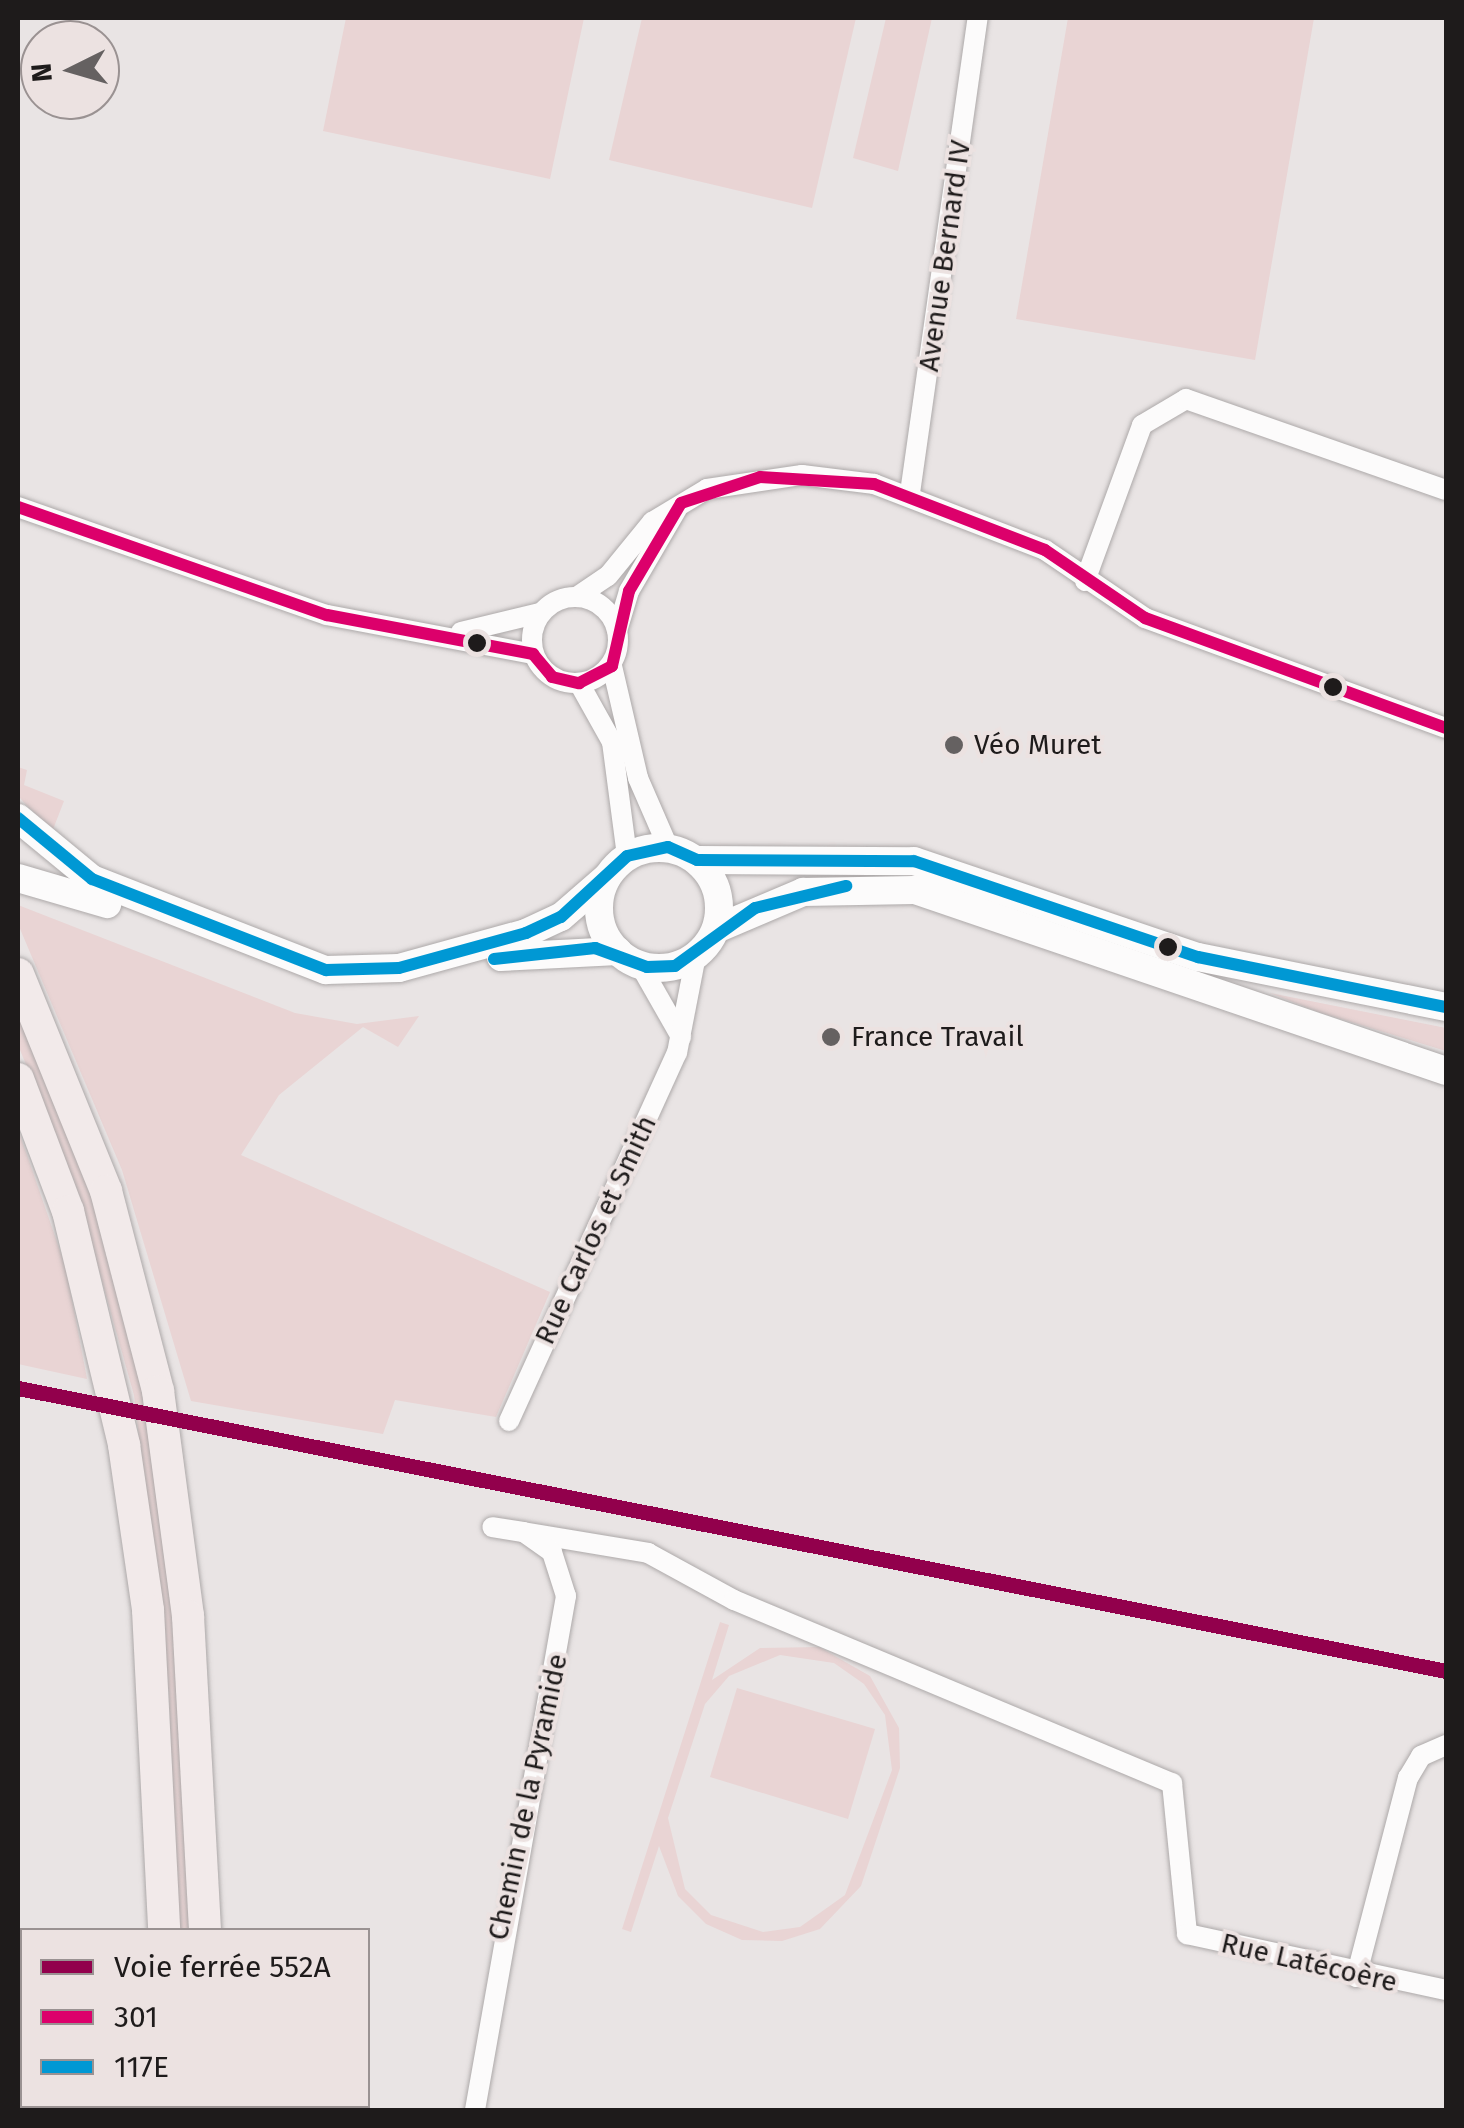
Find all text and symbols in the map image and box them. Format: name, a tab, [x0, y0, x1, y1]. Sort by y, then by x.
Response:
north arrow	[20, 20, 120, 120]
text: N	[24, 62, 59, 83]
street label: Avenue Bernard IV	[912, 138, 978, 374]
unlabelled marker	[467, 633, 487, 653]
unlabelled marker	[1323, 677, 1343, 697]
place label: Véo Muret	[974, 728, 1101, 762]
marker: Véo Muret	[943, 734, 965, 756]
unlabelled marker	[1158, 937, 1178, 957]
place label: France Travail	[851, 1020, 1024, 1054]
marker: France Travail	[820, 1026, 842, 1048]
street label: Rue Carlos et Smith	[528, 1110, 664, 1350]
street label: Chemin de la Pyramide	[481, 1651, 575, 1943]
street label: Rue Latécoère	[1218, 1926, 1400, 2000]
legend	[20, 1928, 370, 2108]
text: Voie ferrée 552A	[114, 1949, 331, 1985]
text: 301	[114, 1999, 158, 2035]
text: 117E	[114, 2049, 169, 2085]

